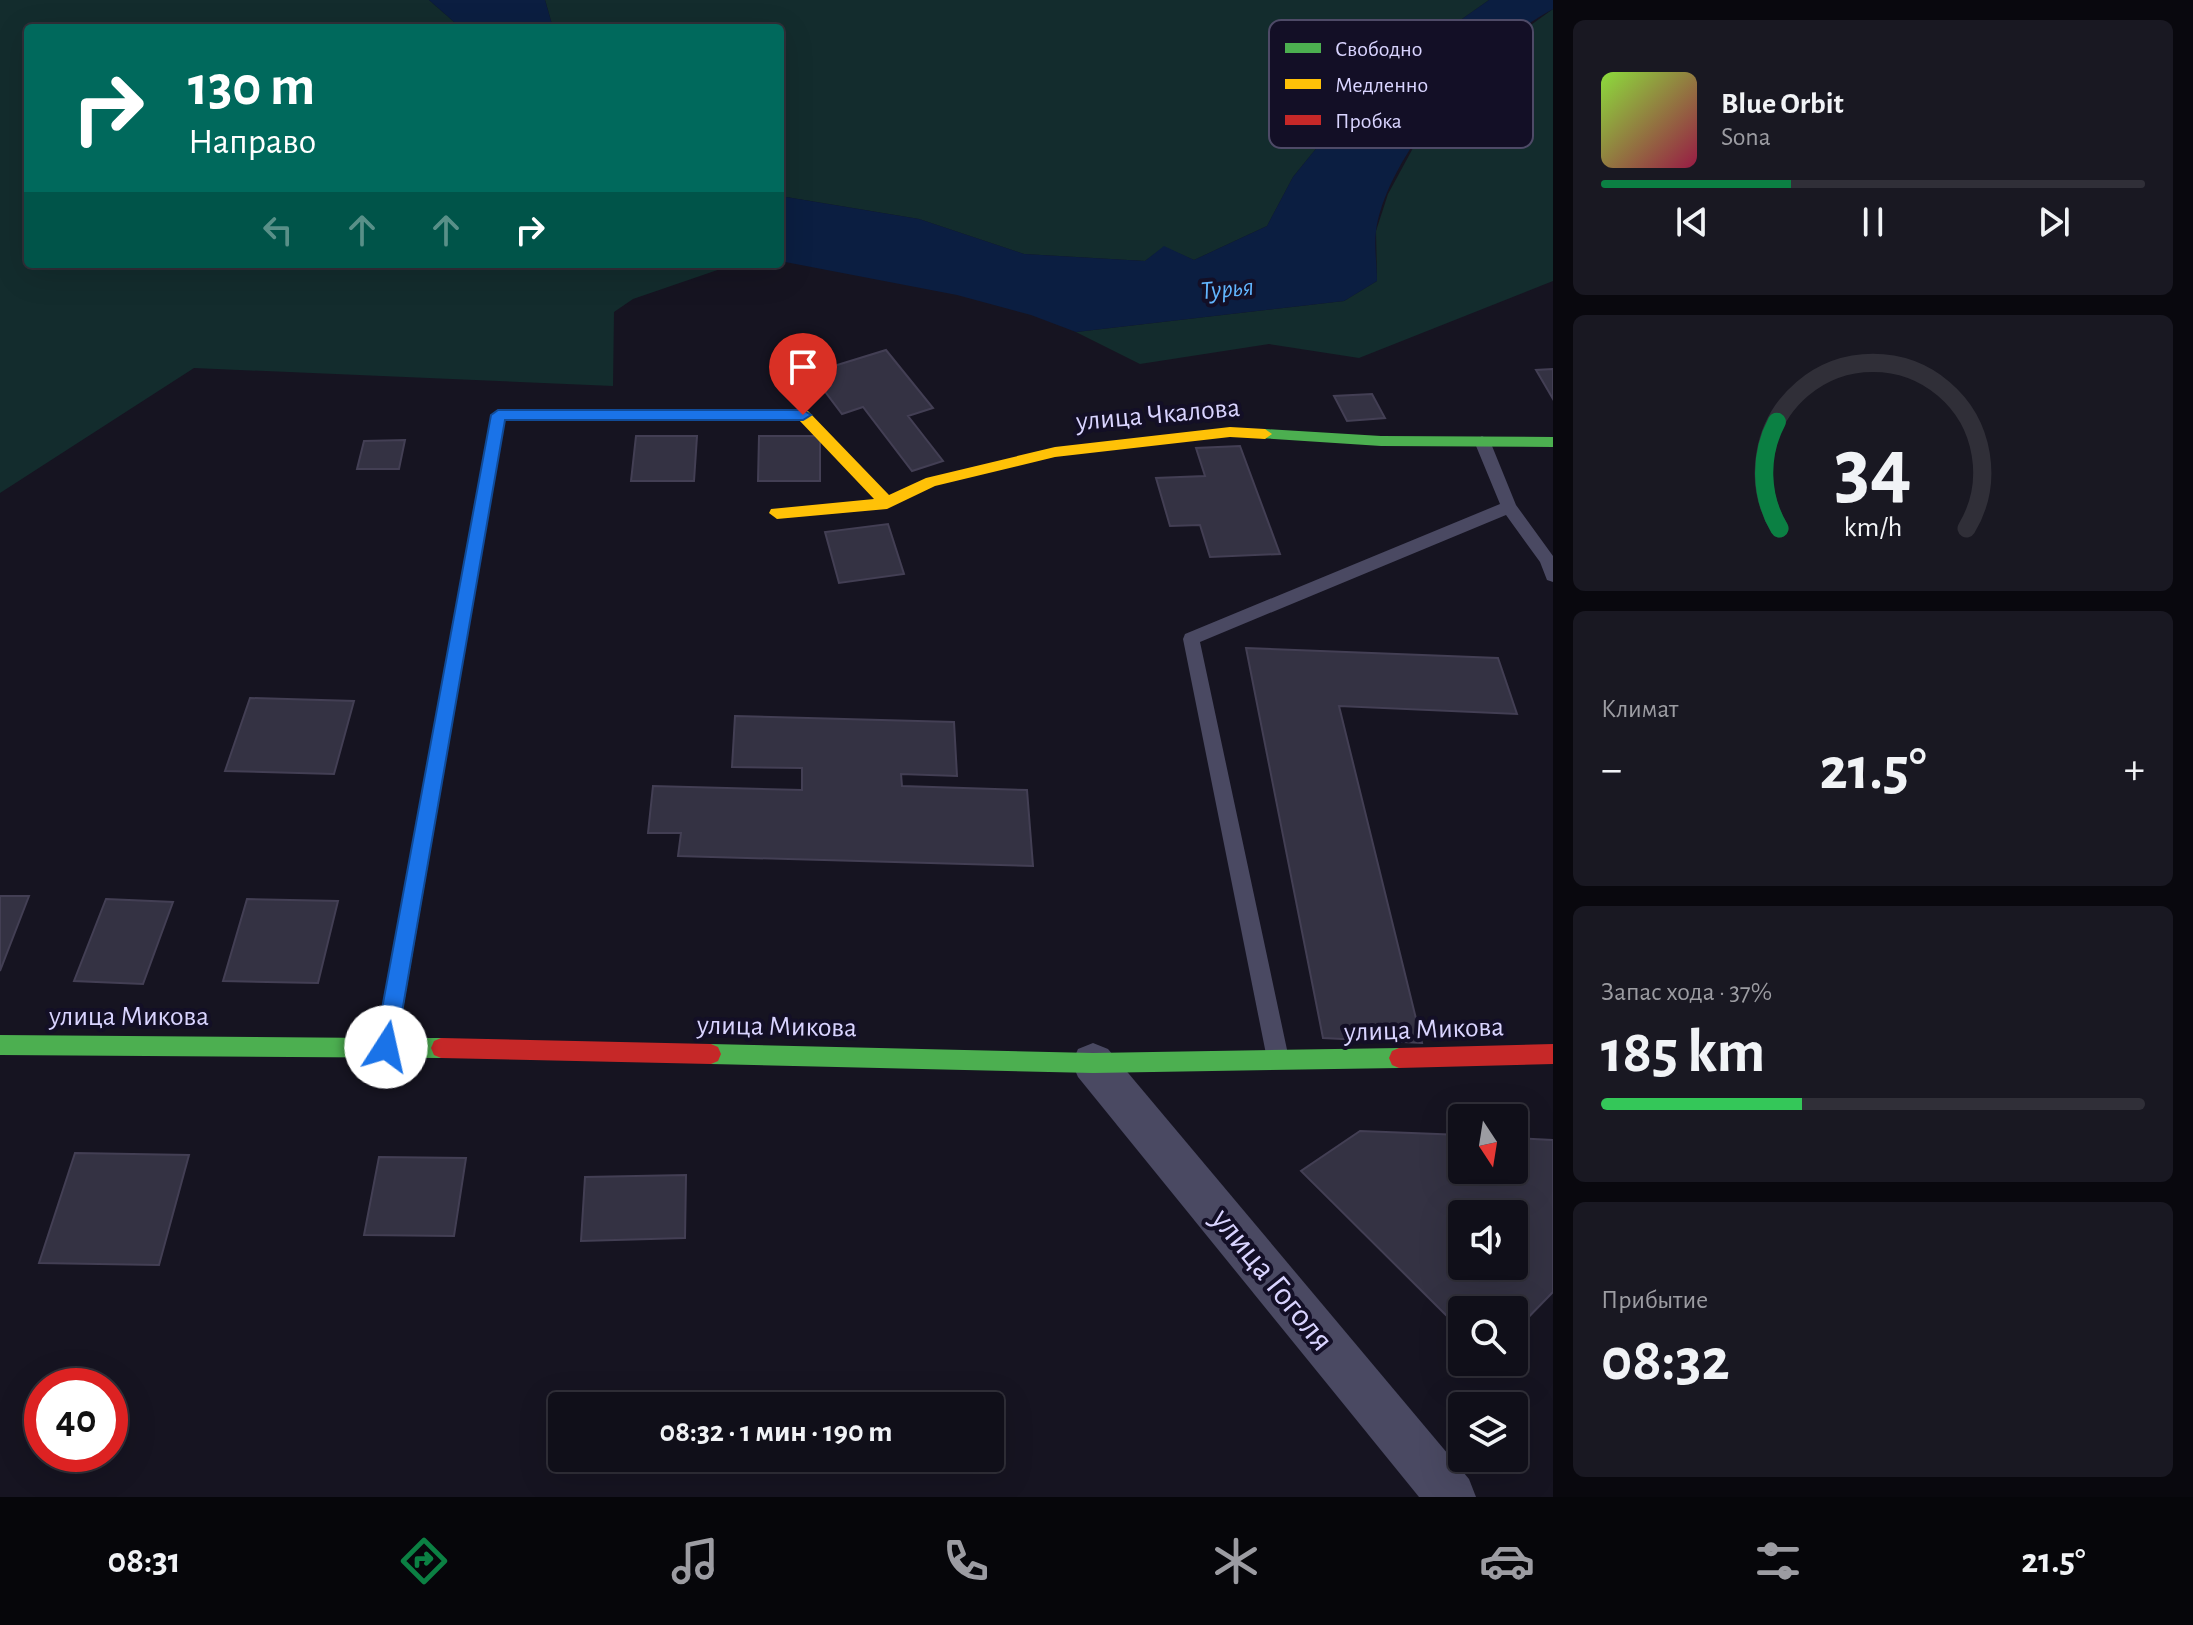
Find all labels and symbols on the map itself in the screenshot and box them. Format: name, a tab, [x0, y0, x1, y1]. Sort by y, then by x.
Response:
legend	[1269, 20, 1533, 148]
text: Свободно	[1335, 38, 1423, 60]
text: Медленно	[1335, 74, 1428, 96]
text: Пробка	[1335, 110, 1402, 132]
water label: Турья	[1199, 274, 1255, 304]
pin	[769, 333, 837, 415]
street label: улица Чкалова	[1074, 394, 1241, 436]
street label: улица Микова	[48, 1003, 209, 1031]
position arrow	[344, 1005, 428, 1089]
street label: улица Микова	[696, 1012, 857, 1042]
street label: улица Микова	[1343, 1013, 1505, 1047]
north arrow	[1448, 1104, 1528, 1184]
street label: улица Гоголя	[1204, 1201, 1340, 1358]
speed limit sign: 40	[24, 1368, 128, 1472]

